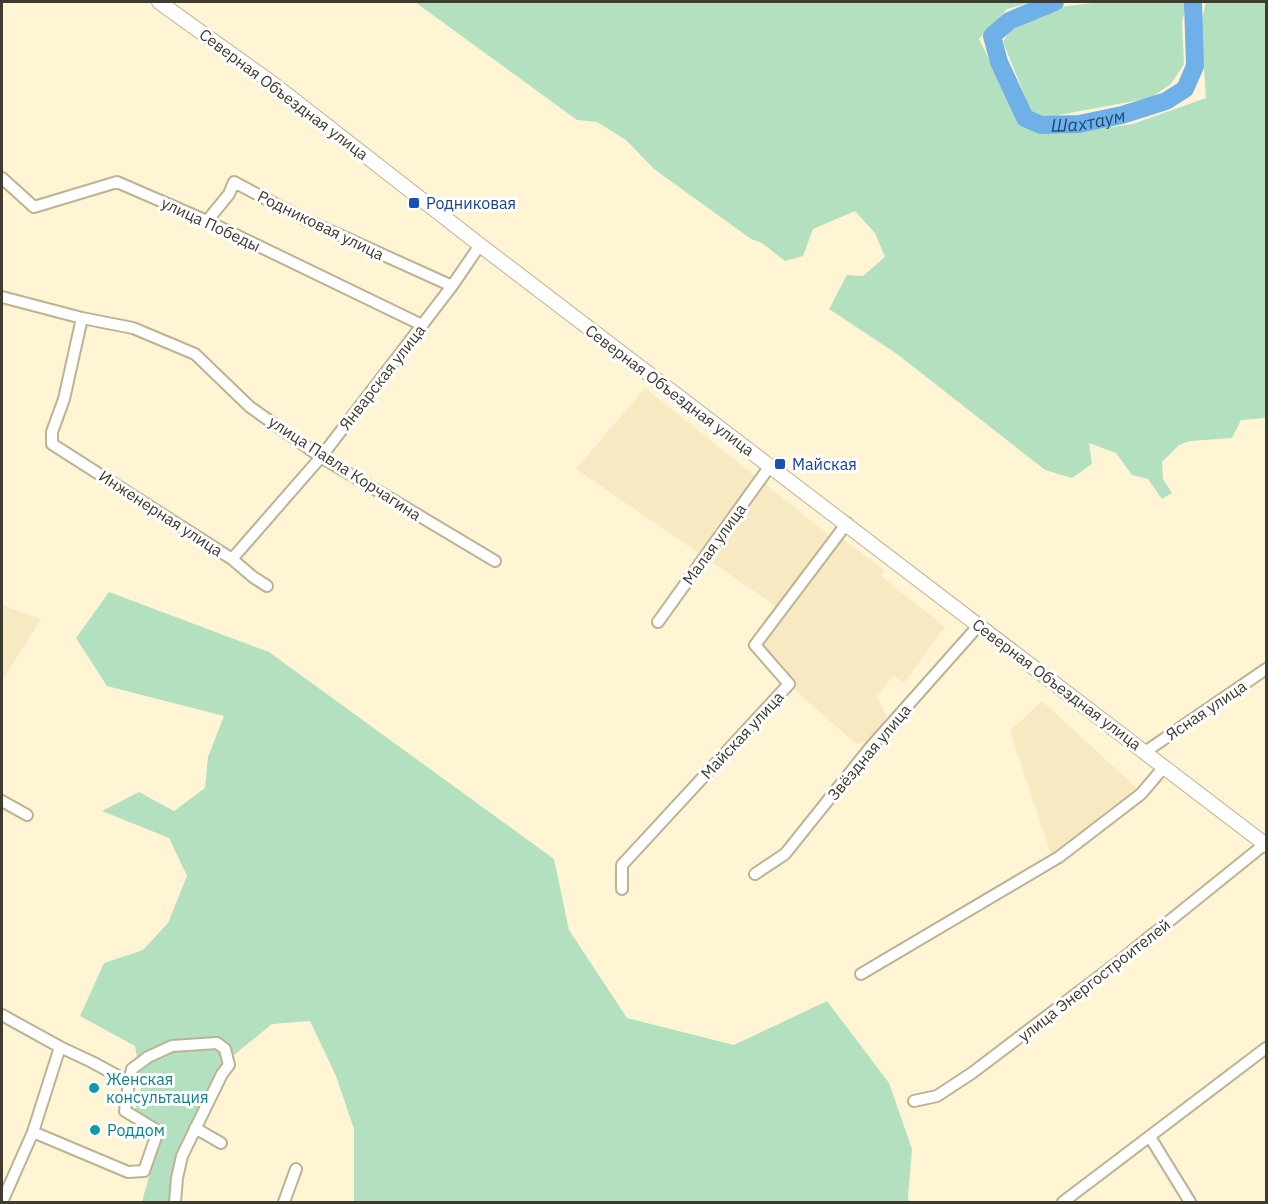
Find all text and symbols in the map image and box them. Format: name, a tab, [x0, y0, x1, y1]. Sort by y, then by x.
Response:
street label: Северная Объездная улица	[196, 24, 373, 164]
water label: Шахтаум	[1050, 103, 1127, 136]
street label: Родниковая улица	[254, 186, 388, 264]
street label: улица Победы	[158, 192, 264, 256]
place label: Родниковая	[426, 193, 516, 213]
marker: Родниковая	[407, 196, 421, 210]
street label: Январская улица	[335, 320, 430, 434]
street label: Северная Объездная улица	[582, 320, 759, 460]
street label: улица Павла Корчагина	[265, 411, 425, 525]
place label: Майская	[792, 454, 857, 474]
marker: Майская	[773, 457, 787, 471]
street label: Инженерная улица	[95, 465, 227, 561]
street label: Малая улица	[678, 499, 751, 589]
street label: Северная Объездная улица	[969, 614, 1146, 754]
street label: Ясная улица	[1162, 675, 1250, 744]
street label: Майская улица	[696, 687, 788, 783]
street label: Звёздная улица	[823, 700, 915, 804]
street label: улица Энергостроителей	[1014, 914, 1174, 1046]
place label: Женская консультация	[106, 1069, 209, 1107]
marker: Женская консультация	[87, 1081, 101, 1095]
place label: Роддом	[107, 1120, 165, 1140]
marker: Роддом	[88, 1123, 102, 1137]

